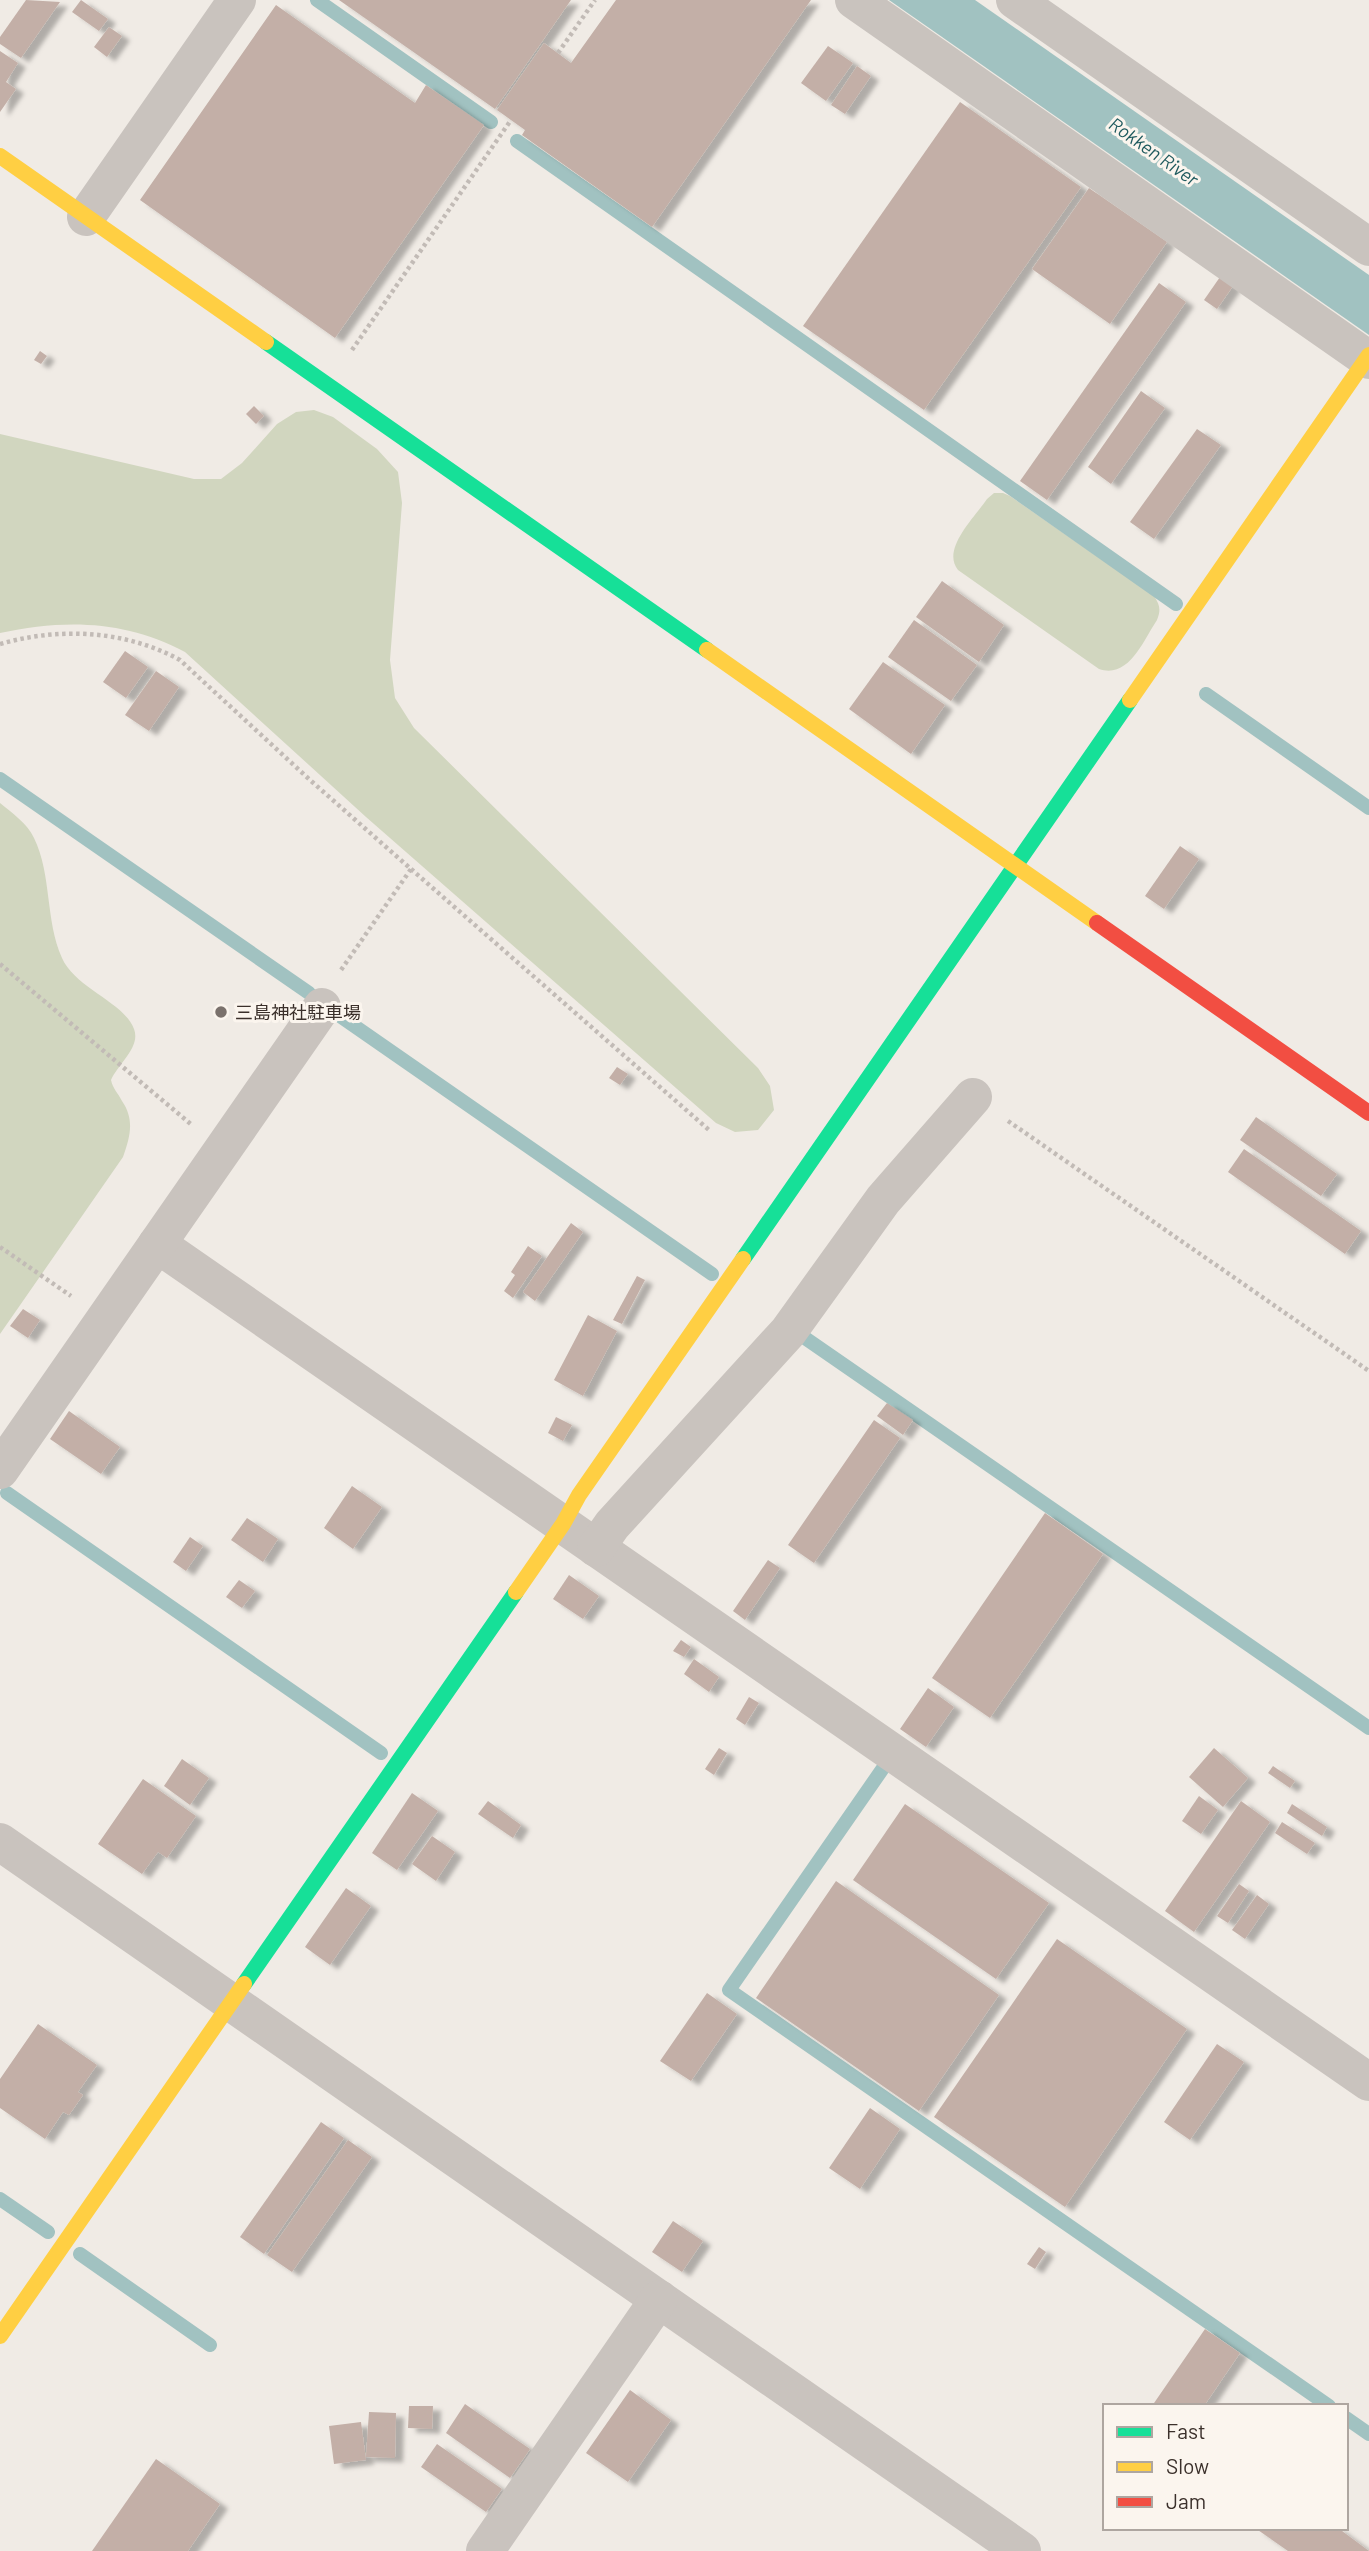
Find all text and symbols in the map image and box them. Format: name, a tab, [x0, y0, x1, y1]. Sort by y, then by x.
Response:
water label: Rokken River	[1105, 112, 1204, 191]
place label: 三島神社駐車場	[235, 1001, 361, 1023]
marker: 三島神社駐車場	[213, 1004, 229, 1020]
legend	[1103, 2404, 1348, 2530]
text: Fast	[1166, 2418, 1206, 2443]
text: Slow	[1166, 2453, 1209, 2478]
text: Jam	[1166, 2488, 1206, 2513]

